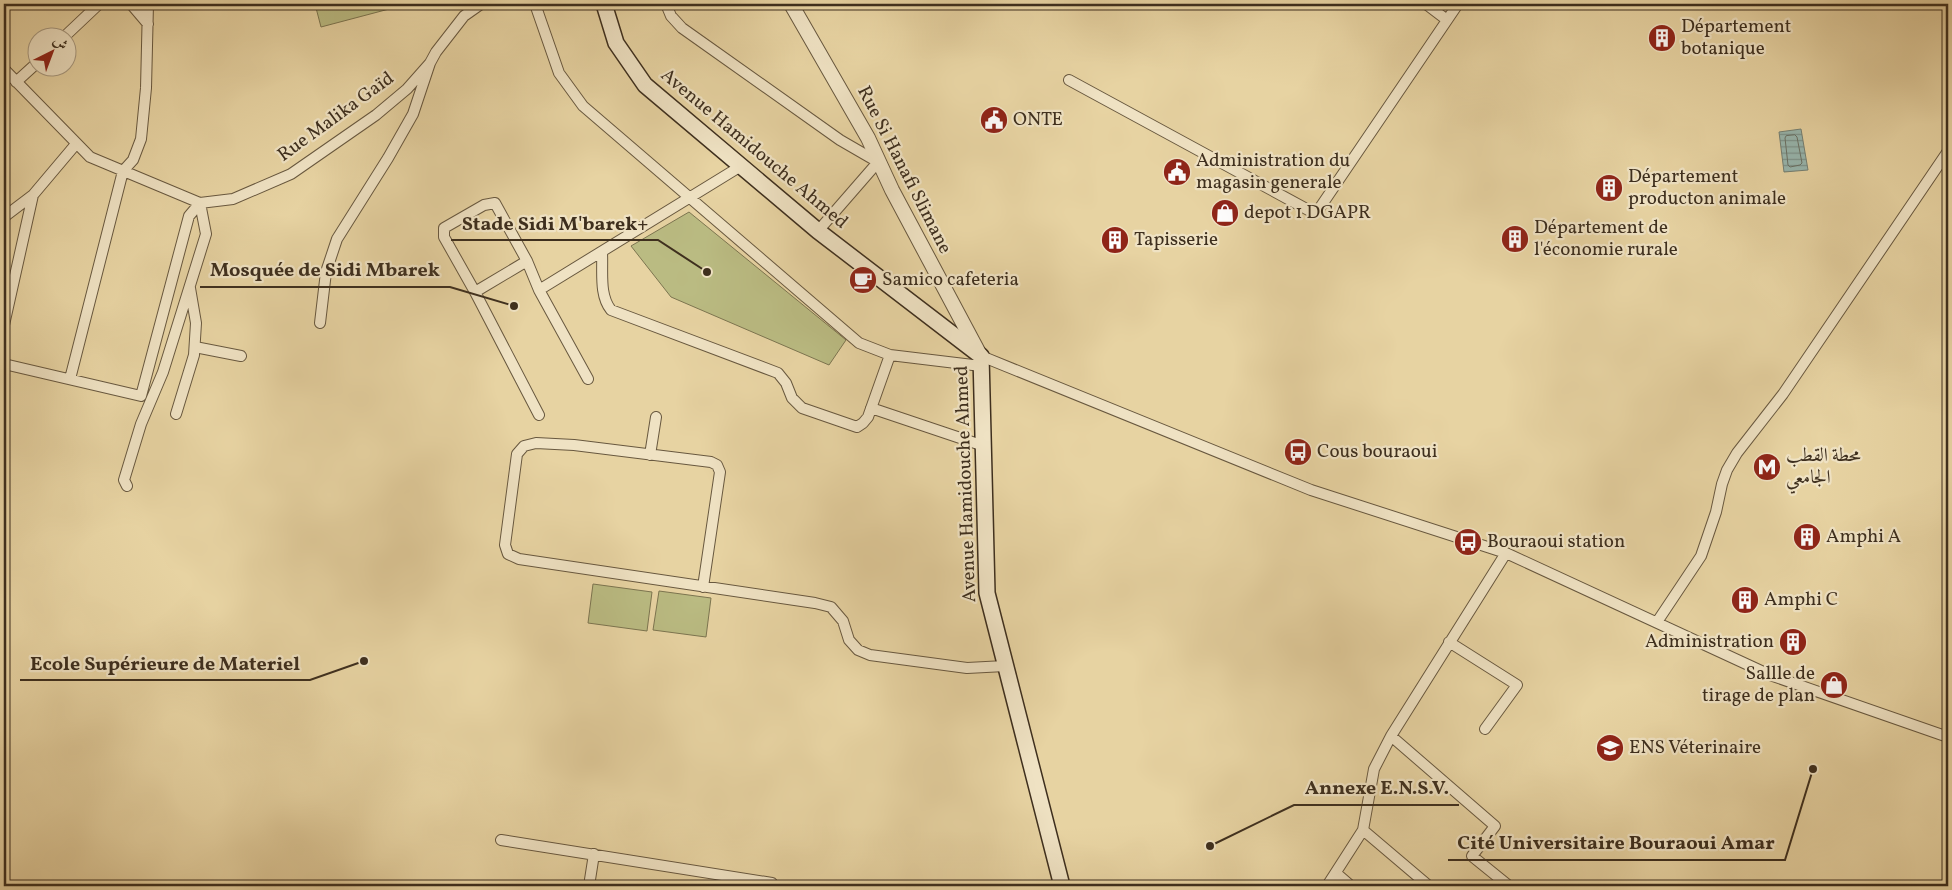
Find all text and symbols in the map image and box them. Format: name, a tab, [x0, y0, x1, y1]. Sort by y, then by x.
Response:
place label: Département botanique	[1681, 14, 1792, 62]
building icon: Département botanique	[1647, 23, 1677, 53]
north arrow	[28, 28, 78, 78]
text: ش	[48, 32, 71, 55]
street label: Avenue Hamidouche Ahmed	[655, 63, 853, 235]
street label: Rue Malika Gaïd	[272, 66, 400, 168]
street label: Rue Si Hanafi Slimane	[850, 82, 958, 258]
public building icon: ONTE	[979, 105, 1009, 135]
place label: ONTE	[1013, 107, 1063, 133]
place label: Administration du magasin generale	[1196, 148, 1350, 196]
public building icon: Administration du magasin generale	[1162, 157, 1192, 187]
place label: Département producton animale	[1628, 164, 1786, 212]
building icon: Département producton animale	[1594, 173, 1624, 203]
shop icon: depot 1 DGAPR	[1210, 198, 1240, 228]
place label: depot 1 DGAPR	[1244, 200, 1371, 226]
callout: Stade Sidi M'barek+	[451, 205, 658, 240]
text: Stade Sidi M'barek+	[462, 211, 648, 239]
place label: Département de l'économie rurale	[1534, 215, 1678, 263]
building icon: Département de l'économie rurale	[1500, 224, 1530, 254]
building icon: Tapisserie	[1100, 225, 1130, 255]
place label: Tapisserie	[1134, 227, 1218, 253]
callout: Mosquée de Sidi Mbarek	[200, 252, 450, 287]
text: Mosquée de Sidi Mbarek	[210, 257, 440, 285]
cafe icon: Samico cafeteria	[848, 265, 878, 295]
place label: Samico cafeteria	[882, 267, 1019, 293]
street label: Avenue Hamidouche Ahmed	[949, 365, 983, 603]
bus stop icon: Cous bouraoui	[1283, 437, 1313, 467]
place label: Cous bouraoui	[1317, 439, 1438, 465]
place label: محطة القطب الجامعي	[1786, 443, 1861, 494]
metro station icon: محطة القطب الجامعي	[1752, 452, 1782, 482]
building icon: Amphi A	[1792, 522, 1822, 552]
place label: Amphi A	[1826, 524, 1901, 550]
bus stop icon: Bouraoui station	[1453, 527, 1483, 557]
place label: Bouraoui station	[1487, 529, 1625, 555]
building icon: Amphi C	[1730, 585, 1760, 615]
place label: Amphi C	[1764, 587, 1838, 613]
building icon: Administration	[1778, 627, 1808, 657]
place label: Administration	[1645, 629, 1774, 655]
callout: Ecole Supérieure de Materiel	[20, 645, 310, 680]
text: Ecole Supérieure de Materiel	[30, 651, 300, 679]
place label: Sallle de tirage de plan	[1702, 661, 1815, 709]
shop icon: Sallle de tirage de plan	[1819, 670, 1849, 700]
school or university icon: ENS Véterinaire	[1595, 733, 1625, 763]
place label: ENS Véterinaire	[1629, 735, 1761, 761]
callout: Annexe E.N.S.V.	[1294, 770, 1459, 805]
text: Annexe E.N.S.V.	[1305, 775, 1449, 803]
callout: Cité Universitaire Bouraoui Amar	[1448, 825, 1785, 860]
text: Cité Universitaire Bouraoui Amar	[1457, 830, 1775, 858]

